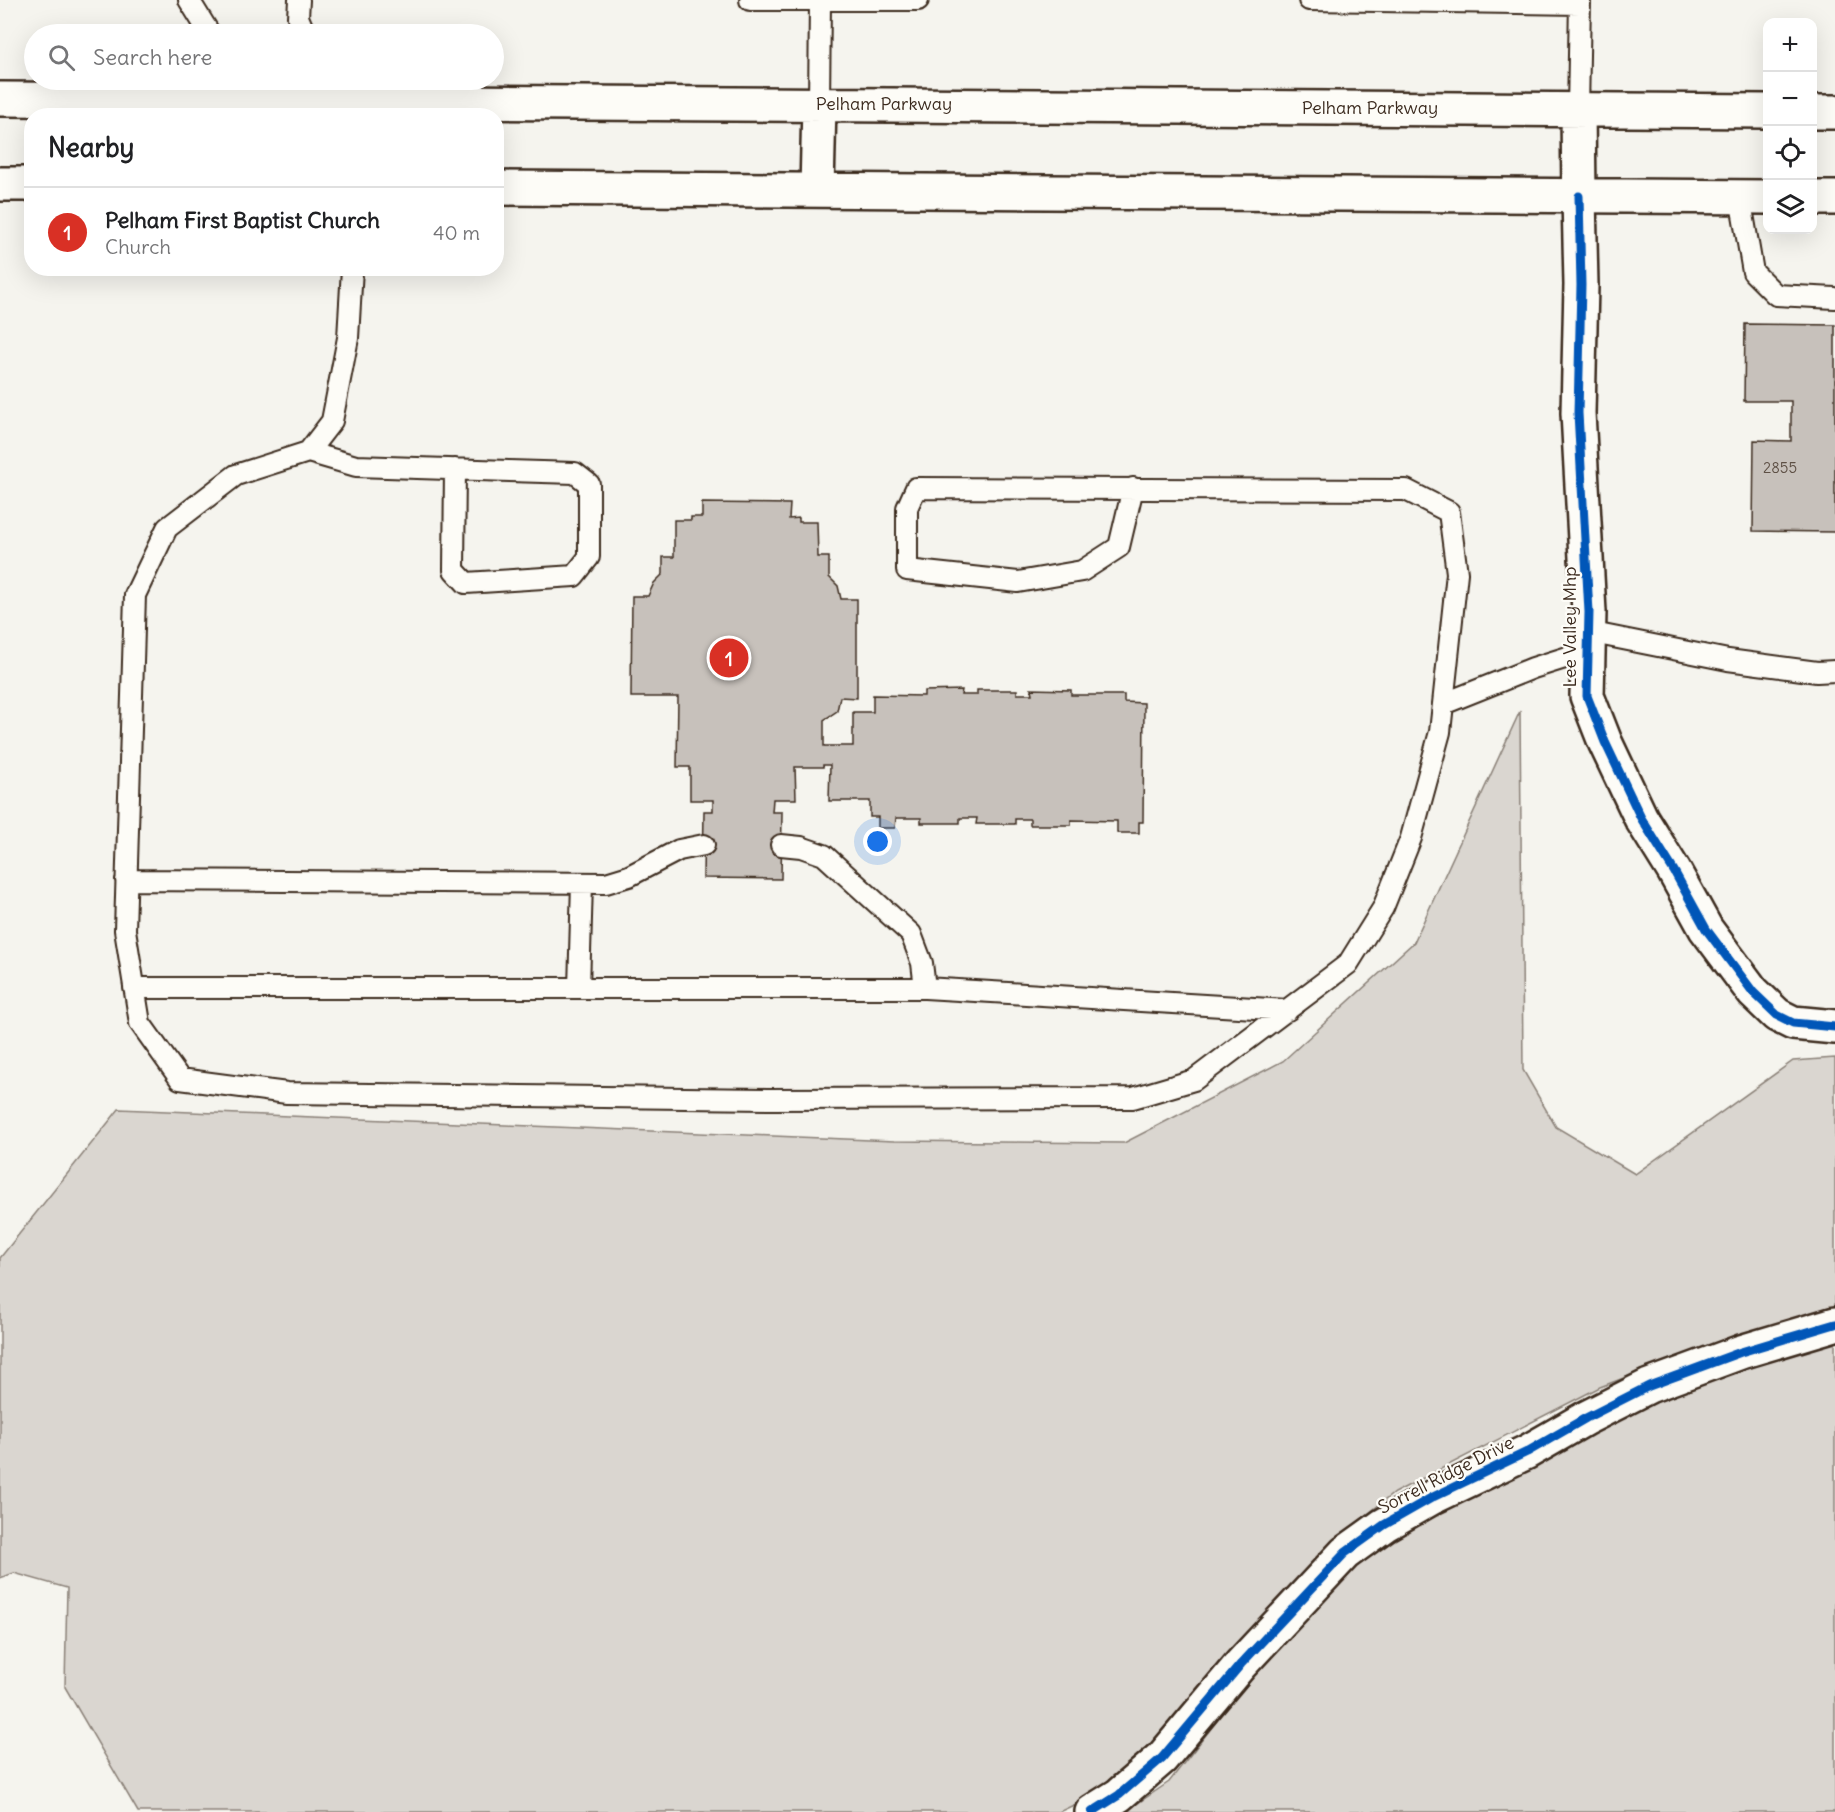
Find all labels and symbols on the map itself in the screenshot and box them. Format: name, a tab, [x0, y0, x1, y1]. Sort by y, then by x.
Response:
street label: Pelham Parkway	[816, 92, 952, 115]
street label: Pelham Parkway	[1302, 96, 1438, 119]
house number: 2855	[1763, 458, 1797, 477]
street label: Lee Valley Mhp	[1558, 566, 1581, 688]
pin: 1	[710, 636, 748, 680]
your location	[863, 827, 892, 856]
street label: Sorrell Ridge Drive	[1374, 1430, 1517, 1519]

